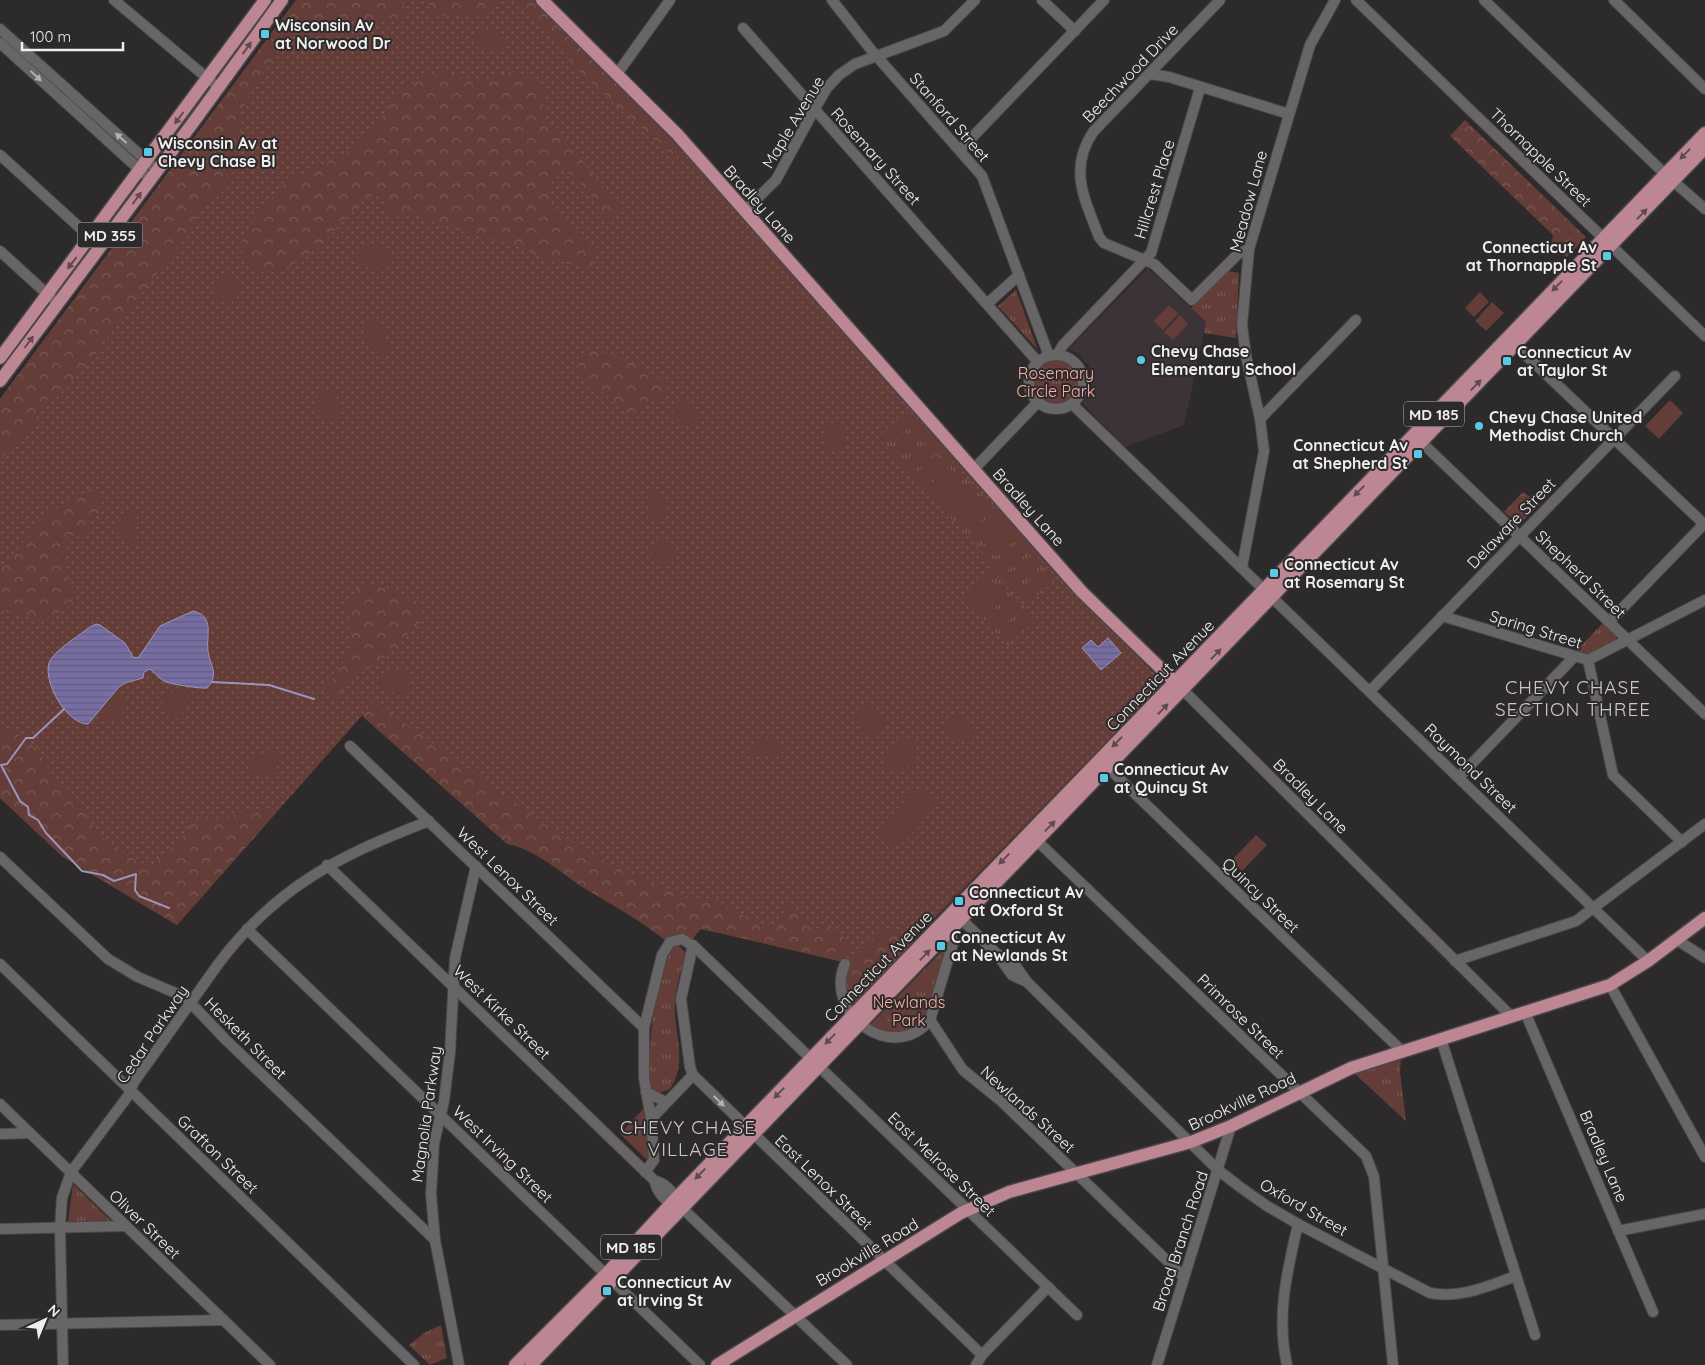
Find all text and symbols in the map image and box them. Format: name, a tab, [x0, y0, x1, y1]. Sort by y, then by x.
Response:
place label: Wisconsin Av at Norwood Dr	[275, 15, 391, 53]
street label: Beechwood Drive	[1078, 19, 1182, 127]
scale bar	[22, 20, 124, 52]
text: 100 m	[30, 27, 71, 46]
marker: Wisconsin Av at Norwood Dr	[259, 28, 271, 40]
one-way arrow	[242, 42, 252, 55]
street label: Stanford Street	[906, 68, 994, 166]
one-way arrow	[29, 70, 41, 82]
street label: Maple Avenue	[758, 72, 828, 172]
street label: Rosemary Street	[827, 103, 925, 209]
street label: Thornapple Street	[1486, 103, 1596, 211]
one-way arrow	[174, 111, 185, 124]
one-way arrow	[115, 133, 128, 144]
place label: Wisconsin Av at Chevy Chase Bl	[158, 133, 278, 171]
street label: Hillcrest Place	[1129, 137, 1179, 241]
marker: Wisconsin Av at Chevy Chase Bl	[142, 146, 154, 158]
one-way arrow	[1679, 147, 1691, 159]
street label: Meadow Lane	[1225, 148, 1271, 254]
street label: Bradley Lane	[720, 161, 800, 247]
one-way arrow	[132, 191, 142, 205]
one-way arrow	[1636, 208, 1648, 220]
road number: MD 355	[78, 222, 142, 248]
place label: Connecticut Av at Thornapple St	[1466, 237, 1597, 275]
marker: Connecticut Av at Thornapple St	[1601, 250, 1613, 262]
one-way arrow	[67, 256, 77, 270]
one-way arrow	[1551, 280, 1563, 292]
one-way arrow	[24, 336, 35, 349]
place label: Chevy Chase Elementary School	[1151, 341, 1296, 379]
place label: Connecticut Av at Taylor St	[1517, 342, 1632, 380]
marker: Chevy Chase Elementary School	[1135, 354, 1147, 366]
marker: Connecticut Av at Taylor St	[1501, 355, 1513, 367]
park label: Rosemary Circle Park	[1017, 363, 1095, 401]
one-way arrow	[1470, 379, 1482, 391]
road number: MD 185	[1404, 402, 1464, 426]
place label: Chevy Chase United Methodist Church	[1489, 407, 1642, 445]
marker: Chevy Chase United Methodist Church	[1473, 420, 1485, 432]
place label: Connecticut Av at Shepherd St	[1292, 435, 1408, 473]
marker: Connecticut Av at Shepherd St	[1412, 448, 1424, 460]
street label: Bradley Lane	[989, 464, 1069, 550]
street label: Delaware Street	[1463, 473, 1559, 573]
one-way arrow	[1353, 485, 1365, 497]
street label: Shepherd Street	[1531, 526, 1631, 622]
place label: Connecticut Av at Rosemary St	[1284, 554, 1405, 592]
marker: Connecticut Av at Rosemary St	[1268, 567, 1280, 579]
street label: Spring Street	[1487, 605, 1585, 653]
street label: Connecticut Avenue	[1102, 615, 1218, 735]
one-way arrow	[1210, 649, 1222, 661]
district label: CHEVY CHASE SECTION THREE	[1495, 675, 1651, 721]
one-way arrow	[1157, 703, 1169, 715]
street label: Raymond Street	[1421, 719, 1521, 817]
one-way arrow	[1111, 736, 1123, 748]
street label: Bradley Lane	[1269, 754, 1353, 838]
place label: Connecticut Av at Quincy St	[1114, 759, 1229, 797]
marker: Connecticut Av at Quincy St	[1098, 772, 1110, 784]
one-way arrow	[1044, 820, 1056, 832]
street label: West Lenox Street	[453, 822, 563, 930]
one-way arrow	[998, 853, 1010, 865]
street label: Quincy Street	[1218, 853, 1304, 937]
place label: Connecticut Av at Oxford St	[969, 882, 1084, 920]
marker: Connecticut Av at Oxford St	[953, 895, 965, 907]
street label: Connecticut Avenue	[820, 906, 936, 1026]
place label: Connecticut Av at Newlands St	[951, 927, 1068, 965]
marker: Connecticut Av at Newlands St	[935, 940, 947, 952]
one-way arrow	[919, 950, 931, 962]
street label: West Kirke Street	[449, 961, 555, 1063]
street label: Primrose Street	[1193, 969, 1289, 1063]
street label: Cedar Parkway	[112, 981, 192, 1087]
park label: Newlands Park	[873, 992, 945, 1030]
street label: Hesketh Street	[201, 993, 291, 1083]
one-way arrow	[824, 1033, 836, 1045]
street label: Magnolia Parkway	[407, 1044, 445, 1184]
street label: Newlands Street	[976, 1061, 1080, 1157]
street label: Brookville Road	[1185, 1067, 1299, 1135]
one-way arrow	[773, 1086, 785, 1098]
one-way arrow	[713, 1095, 725, 1107]
street label: West Irving Street	[449, 1101, 557, 1207]
street label: East Melrose Street	[884, 1107, 1000, 1221]
street label: Bradley Lane	[1576, 1107, 1632, 1205]
street label: Grafton Street	[173, 1110, 263, 1198]
district label: CHEVY CHASE VILLAGE	[620, 1115, 756, 1161]
street label: East Lenox Street	[771, 1130, 877, 1234]
one-way arrow	[694, 1168, 706, 1180]
street label: Broad Branch Road	[1148, 1168, 1212, 1314]
street label: Oxford Street	[1256, 1174, 1352, 1240]
street label: Oliver Street	[105, 1185, 185, 1263]
street label: Brookville Road	[812, 1213, 922, 1291]
road number: MD 185	[601, 1234, 661, 1260]
place label: Connecticut Av at Irving St	[617, 1272, 732, 1310]
marker: Connecticut Av at Irving St	[601, 1285, 613, 1297]
north arrow	[20, 1295, 70, 1345]
text: N	[44, 1301, 64, 1321]

